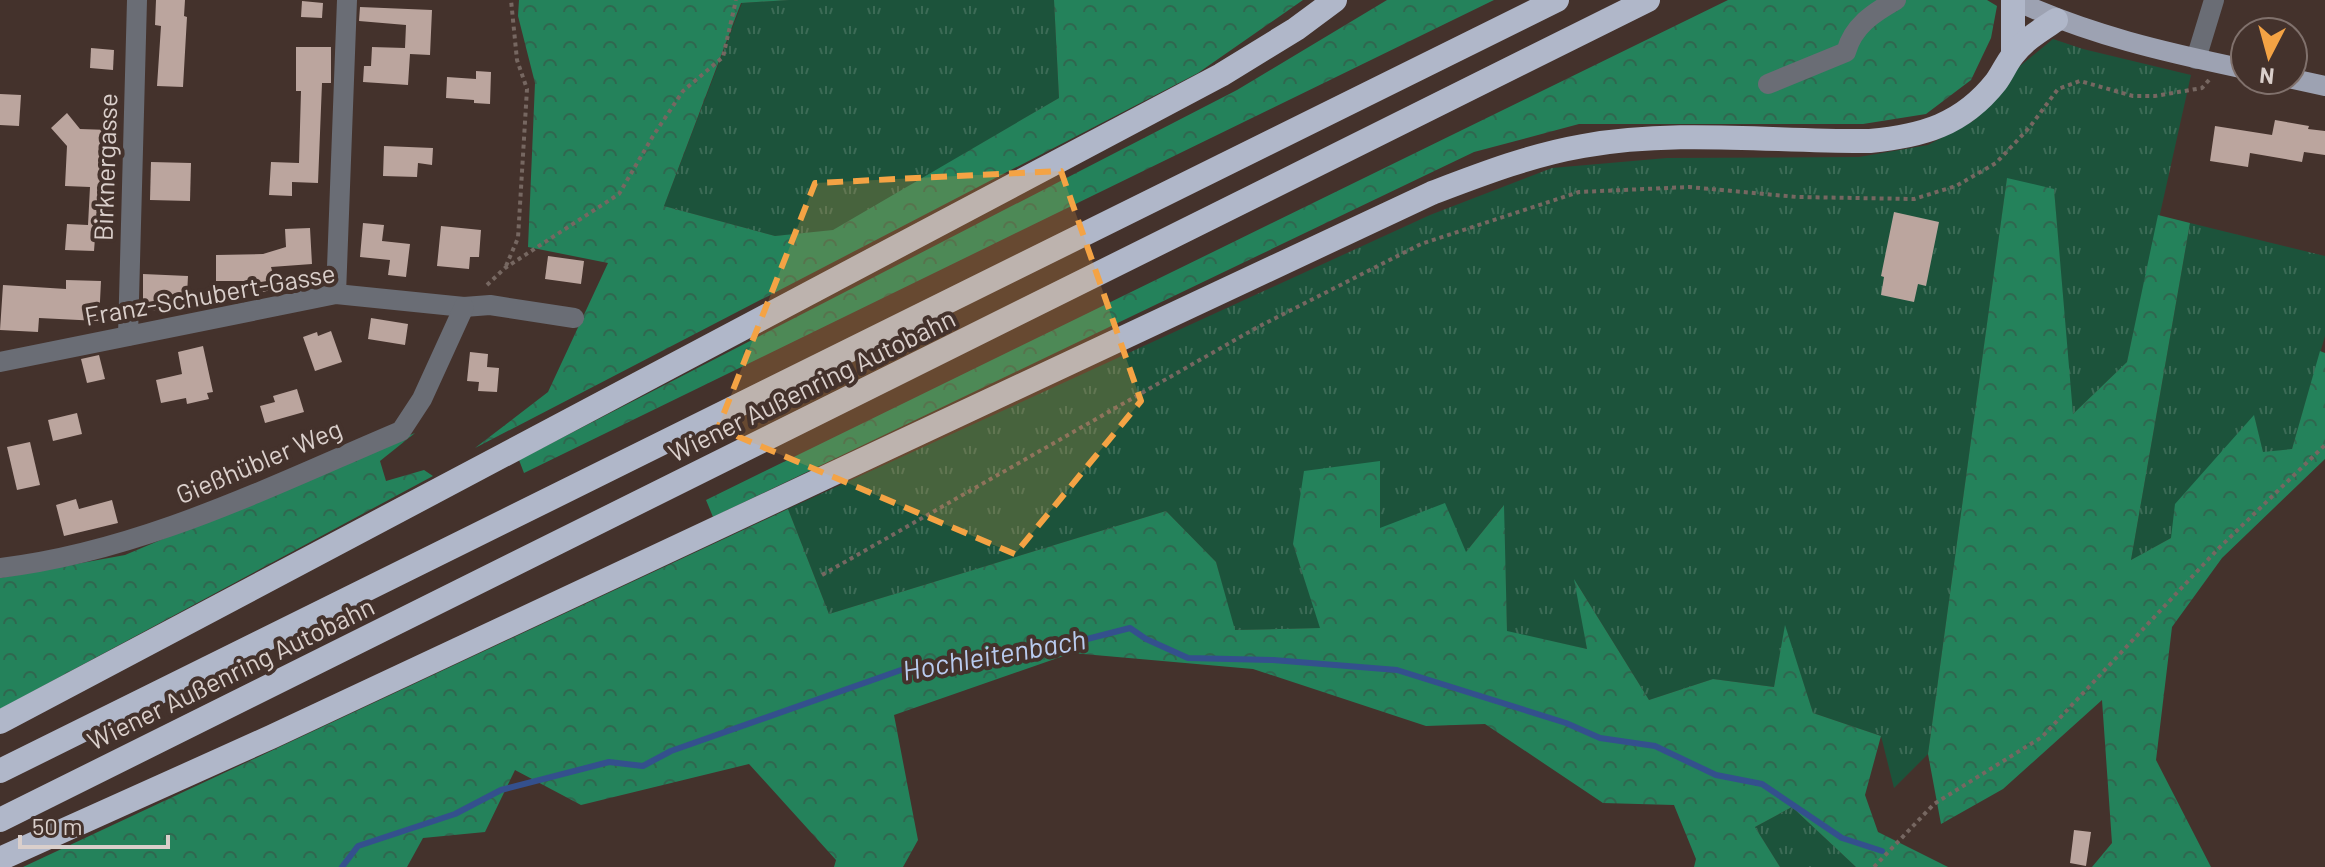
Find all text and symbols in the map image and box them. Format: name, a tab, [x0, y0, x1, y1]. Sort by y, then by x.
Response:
north arrow	[2229, 16, 2309, 96]
text: N	[2258, 63, 2275, 91]
street label: Birknergasse	[86, 92, 123, 241]
street label: Franz-Schubert-Gasse	[82, 256, 338, 331]
street label: Wiener Außenring Autobahn	[663, 302, 960, 468]
street label: Gießhübler Weg	[171, 412, 346, 509]
street label: Wiener Außenring Autobahn	[82, 590, 379, 756]
water label: Hochleitenbach	[899, 621, 1088, 687]
scale bar	[20, 799, 168, 849]
text: 50 m	[32, 811, 83, 840]

